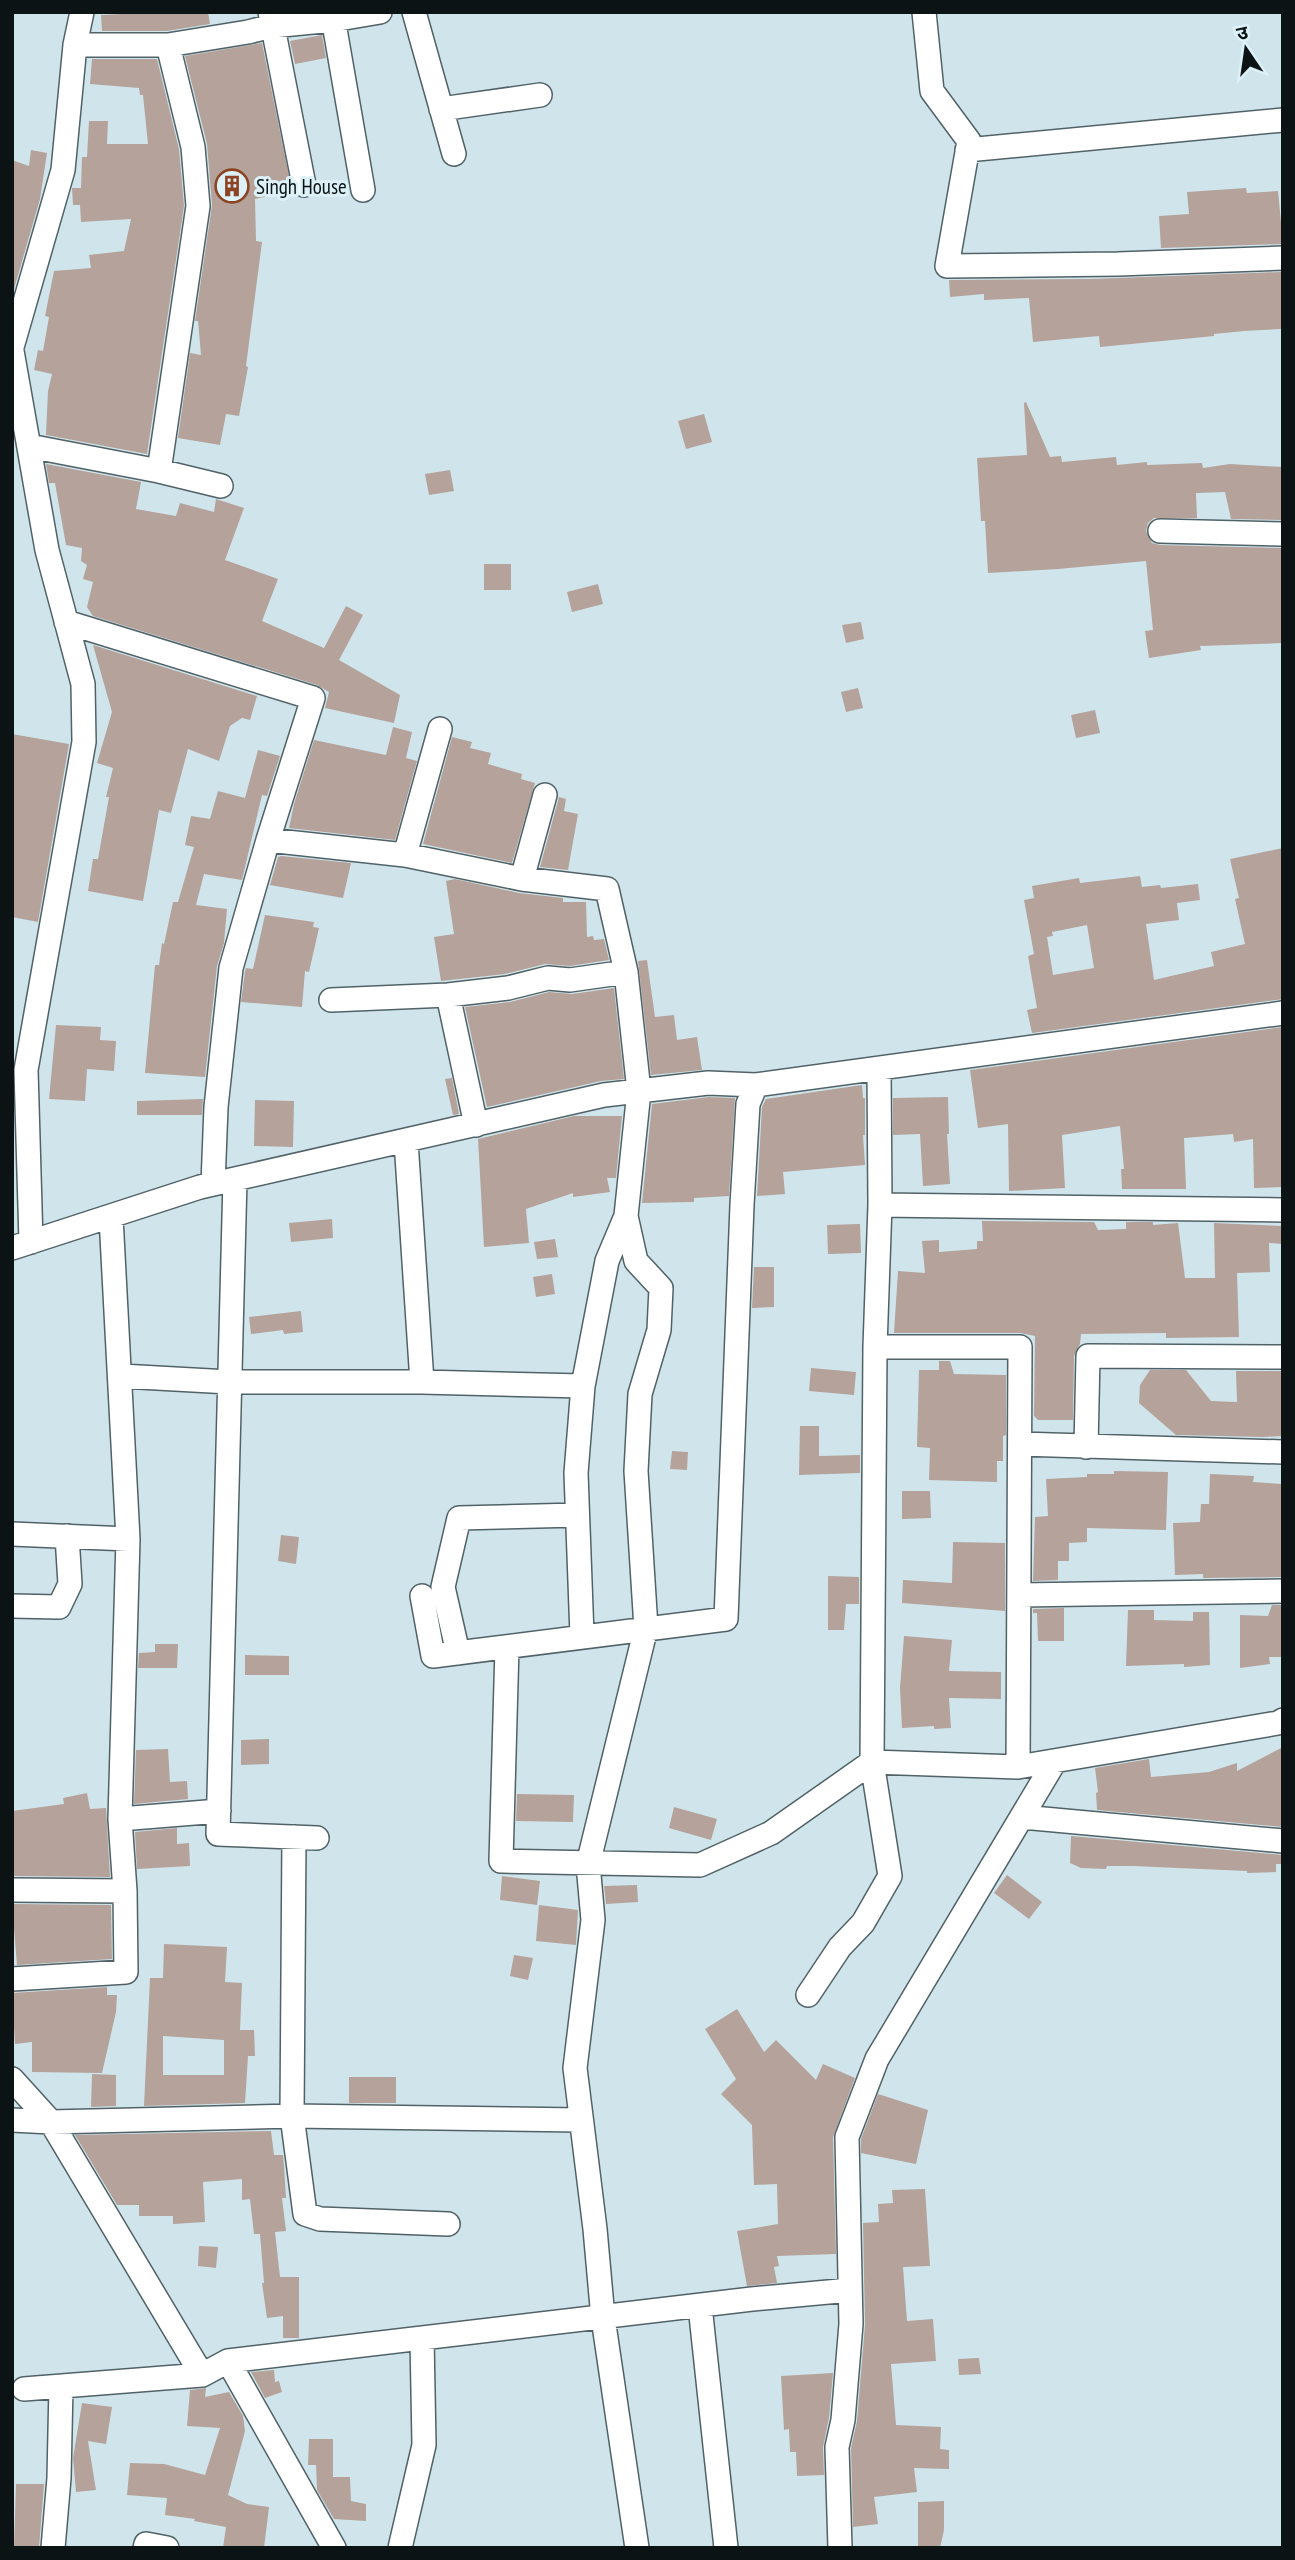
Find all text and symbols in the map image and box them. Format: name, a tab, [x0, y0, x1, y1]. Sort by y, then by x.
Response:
north arrow	[1211, 14, 1281, 84]
text: उ	[1234, 19, 1251, 45]
building icon: Singh House	[213, 167, 251, 205]
place label: Singh House	[256, 173, 347, 200]

